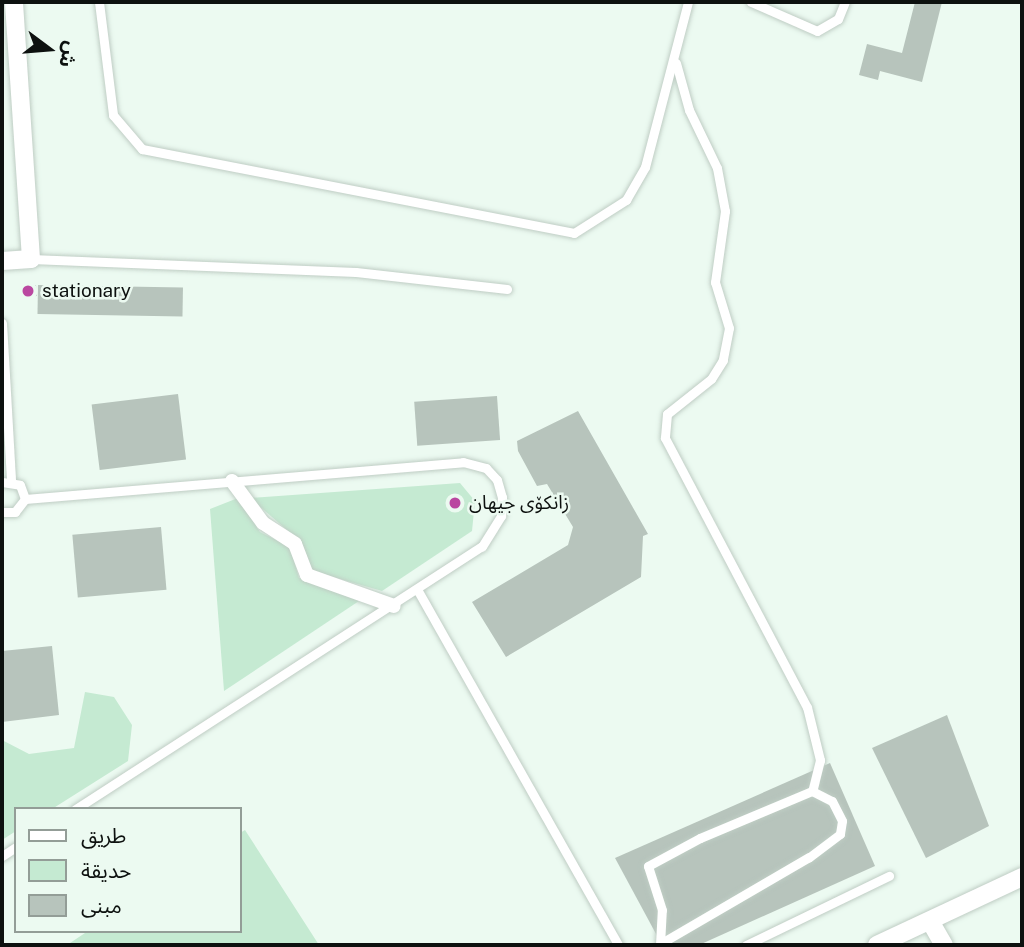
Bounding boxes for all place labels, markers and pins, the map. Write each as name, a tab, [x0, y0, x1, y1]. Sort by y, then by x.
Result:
place label: stationary	[42, 280, 131, 302]
marker: stationary	[20, 283, 36, 299]
place label: زانکۆی جیھان	[469, 492, 569, 514]
marker: زانکۆی جیھان	[447, 495, 463, 511]

